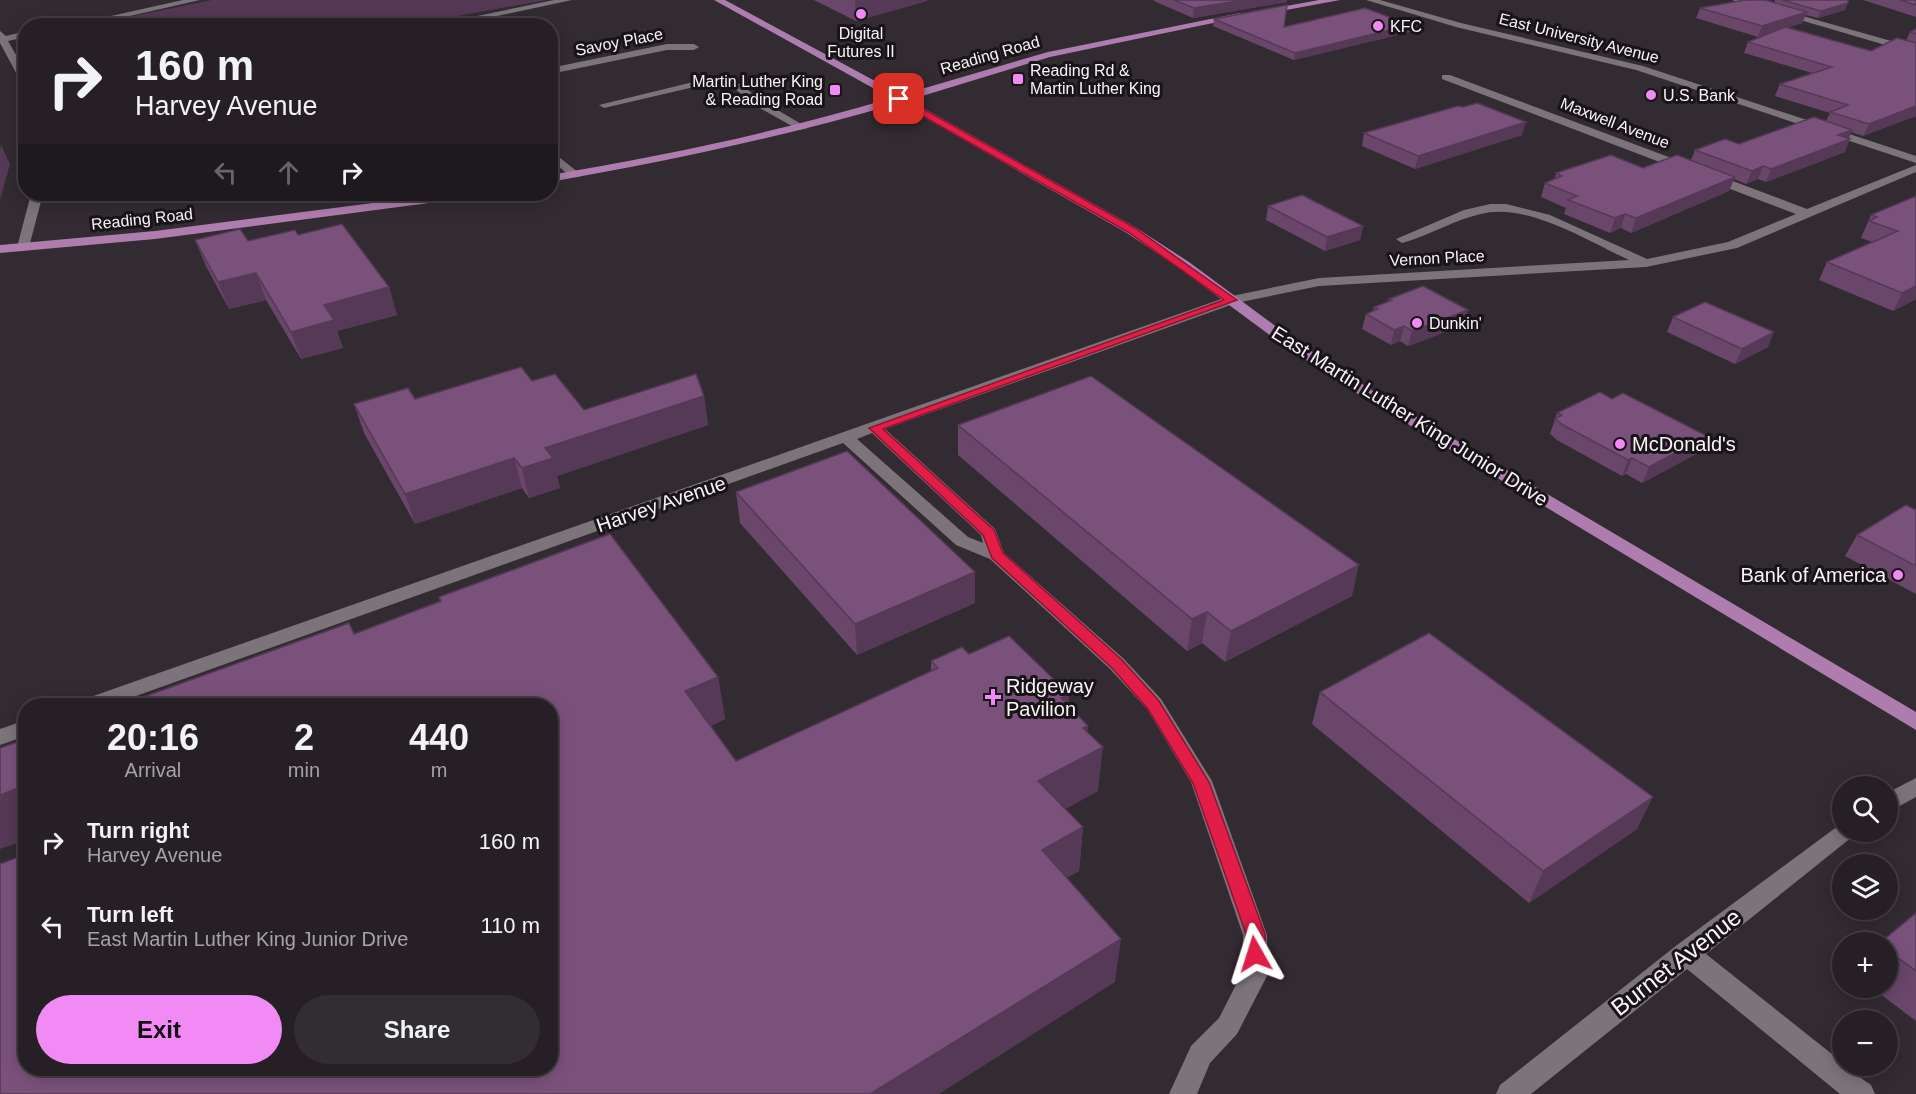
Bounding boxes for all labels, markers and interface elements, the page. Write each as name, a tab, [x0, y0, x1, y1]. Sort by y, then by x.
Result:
marker: Digital Futures II	[854, 7, 868, 21]
street label: East University Avenue	[1497, 10, 1661, 66]
place label: KFC	[1390, 18, 1422, 35]
marker: KFC	[1371, 19, 1385, 33]
street label: Savoy Place	[574, 25, 664, 59]
place label: Digital Futures II	[827, 25, 895, 60]
street label: Reading Road	[938, 33, 1042, 77]
icon: right	[36, 42, 114, 120]
text: 160 m	[135, 42, 254, 89]
place label: Reading Rd & Martin Luther King	[1030, 62, 1161, 97]
marker: Reading Rd & Martin Luther King	[1011, 72, 1025, 86]
place label: Martin Luther King & Reading Road	[692, 73, 823, 108]
pin	[873, 73, 924, 124]
icon: arrive	[882, 82, 915, 115]
marker: Martin Luther King & Reading Road	[828, 83, 842, 97]
place label: U.S. Bank	[1663, 87, 1736, 104]
marker: U.S. Bank	[1644, 88, 1658, 102]
text: Harvey Avenue	[135, 91, 318, 121]
street label: Maxwell Avenue	[1558, 94, 1672, 152]
icon: left	[209, 156, 242, 189]
icon: ahead	[272, 156, 305, 189]
icon: right	[335, 156, 368, 189]
street label: Reading Road	[90, 205, 194, 233]
street label: Vernon Place	[1389, 247, 1485, 269]
place label: Dunkin'	[1429, 315, 1482, 332]
marker: Dunkin'	[1410, 316, 1424, 330]
street label: East Martin Luther King Junior Drive	[1268, 322, 1552, 510]
place label: McDonald's	[1632, 433, 1736, 455]
marker: McDonald's	[1613, 437, 1627, 451]
street label: Harvey Avenue	[593, 472, 729, 536]
place label: Bank of America	[1740, 564, 1887, 586]
marker: Bank of America	[1891, 568, 1905, 582]
place label: Ridgeway Pavilion	[1006, 675, 1094, 720]
marker: Ridgeway Pavilion	[984, 688, 1002, 706]
text: 20:16	[107, 717, 199, 758]
text: 2	[294, 717, 314, 758]
text: 440	[409, 717, 469, 758]
text: Arrival	[125, 759, 181, 781]
text: min	[288, 759, 320, 781]
text: m	[431, 759, 447, 781]
map controls	[1832, 776, 1898, 1076]
button: search	[1832, 776, 1898, 842]
text: Turn right	[87, 818, 189, 843]
icon: right	[36, 826, 69, 859]
text: 160 m	[479, 829, 540, 854]
text: Harvey Avenue	[87, 844, 222, 866]
button: layers	[1832, 854, 1898, 920]
text: Turn left	[87, 902, 173, 927]
street label: Burnet Avenue	[1606, 903, 1746, 1021]
icon: left	[36, 910, 69, 943]
text: 110 m	[480, 913, 540, 938]
position arrow	[1223, 922, 1287, 986]
text: East Martin Luther King Junior Drive	[87, 928, 408, 950]
button: +	[1832, 932, 1898, 998]
button: Exit	[36, 995, 282, 1064]
button: Share	[294, 995, 540, 1064]
button: −	[1832, 1010, 1898, 1076]

